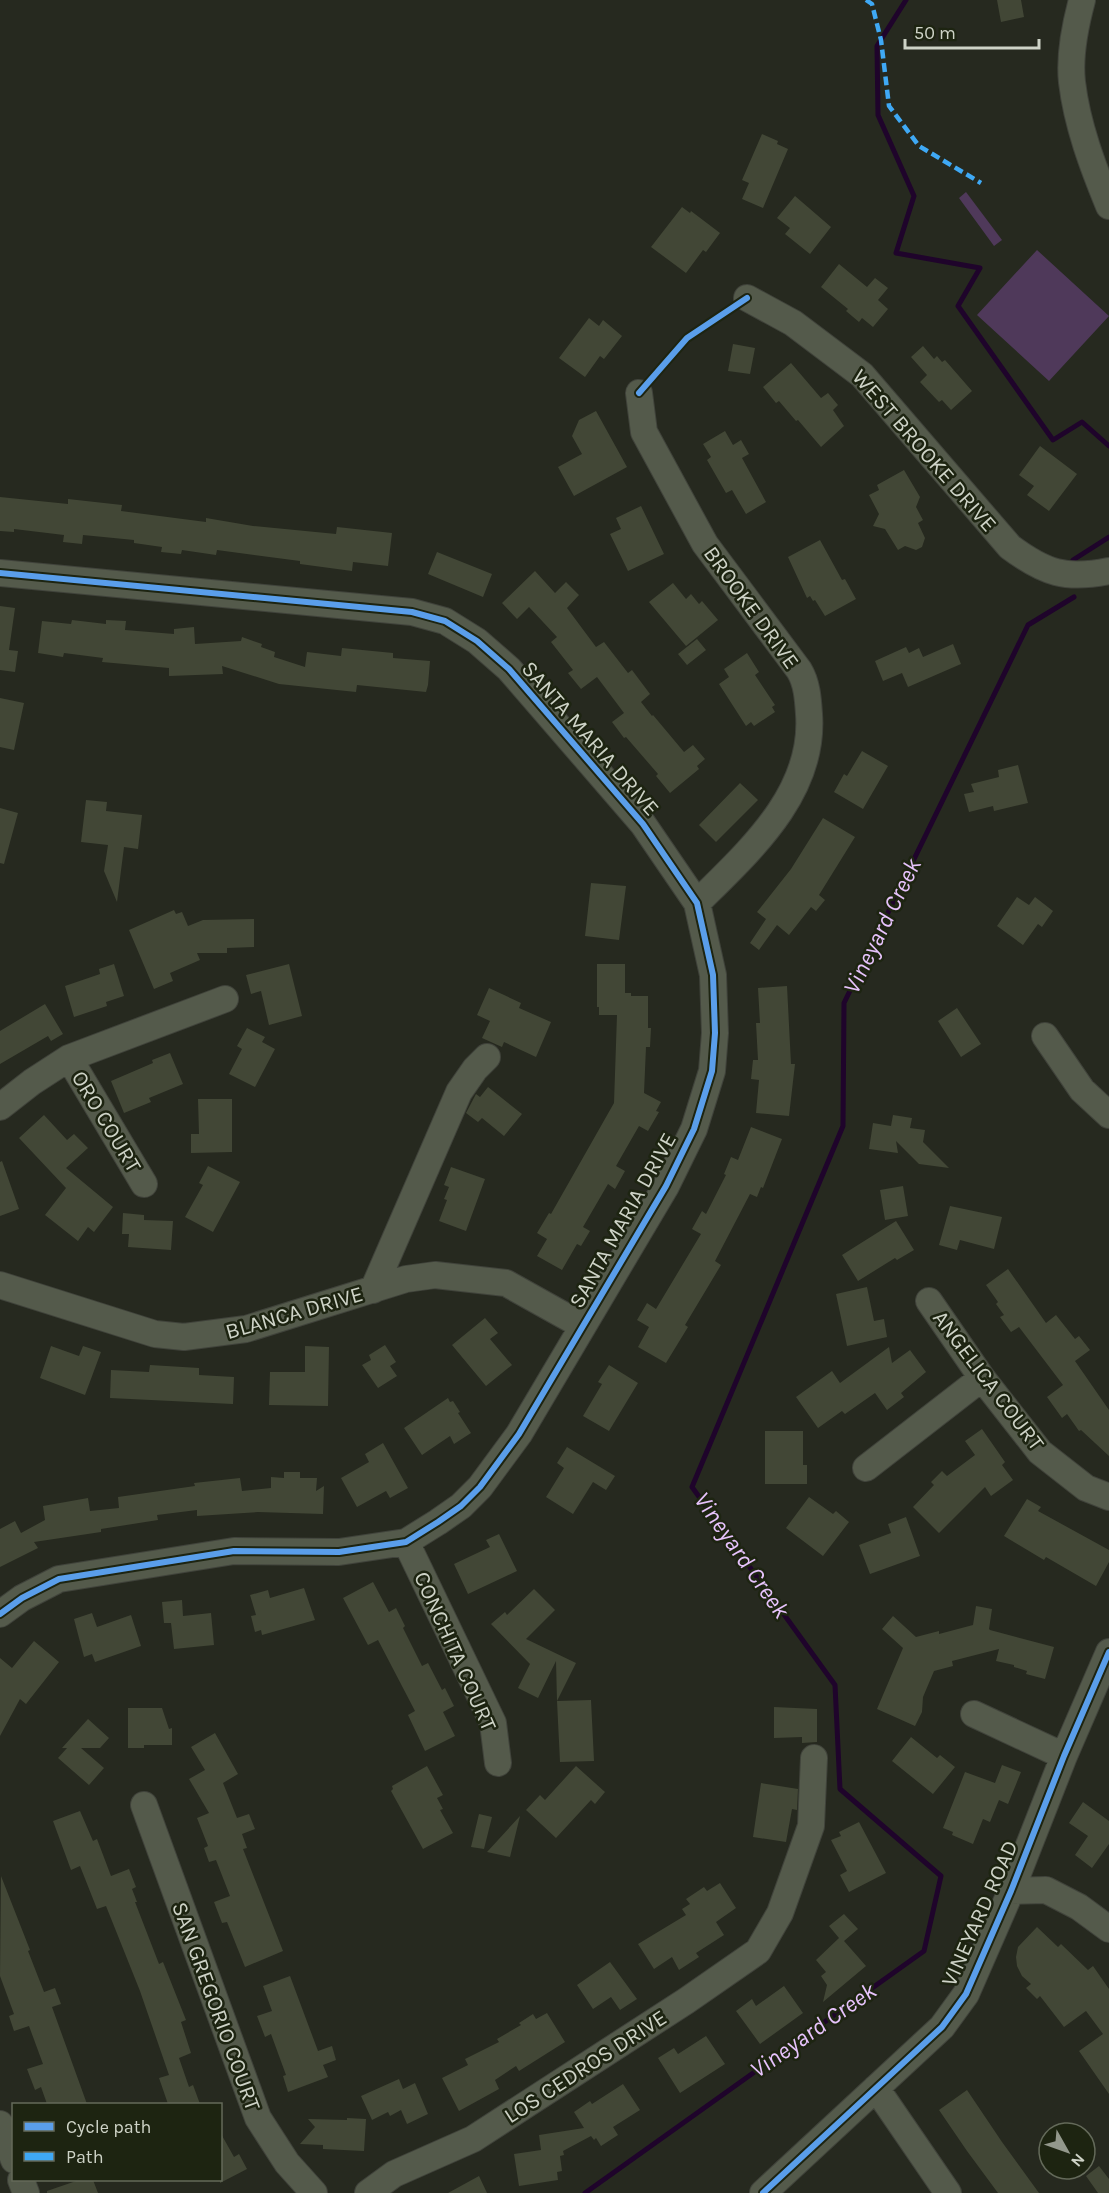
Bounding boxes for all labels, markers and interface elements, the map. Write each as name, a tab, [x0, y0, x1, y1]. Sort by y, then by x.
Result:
scale bar	[905, 12, 1038, 50]
text: 50 m	[914, 22, 956, 44]
street label: WEST BROOKE DRIVE	[847, 364, 1002, 537]
street label: BROOKE DRIVE	[698, 541, 804, 674]
street label: SANTA MARIA DRIVE	[516, 656, 665, 821]
water label: Vineyard Creek	[837, 853, 927, 998]
street label: ORO COURT	[66, 1066, 147, 1177]
street label: SANTA MARIA DRIVE	[564, 1128, 682, 1313]
street label: BLANCA DRIVE	[222, 1281, 366, 1345]
street label: ANGELICA COURT	[927, 1305, 1049, 1456]
water label: Vineyard Creek	[688, 1487, 796, 1624]
street label: CONCHITA COURT	[408, 1568, 502, 1735]
street label: VINEYARD ROAD	[936, 1836, 1024, 1991]
street label: SAN GREGORIO COURT	[166, 1898, 266, 2114]
water label: Vineyard Creek	[745, 1976, 882, 2084]
street label: LOS CEDROS DRIVE	[499, 2005, 672, 2129]
legend	[12, 2103, 222, 2181]
text: Cycle path	[66, 2116, 151, 2138]
north arrow	[1037, 2121, 1097, 2181]
text: Path	[66, 2146, 104, 2168]
text: N	[1067, 2150, 1089, 2171]

